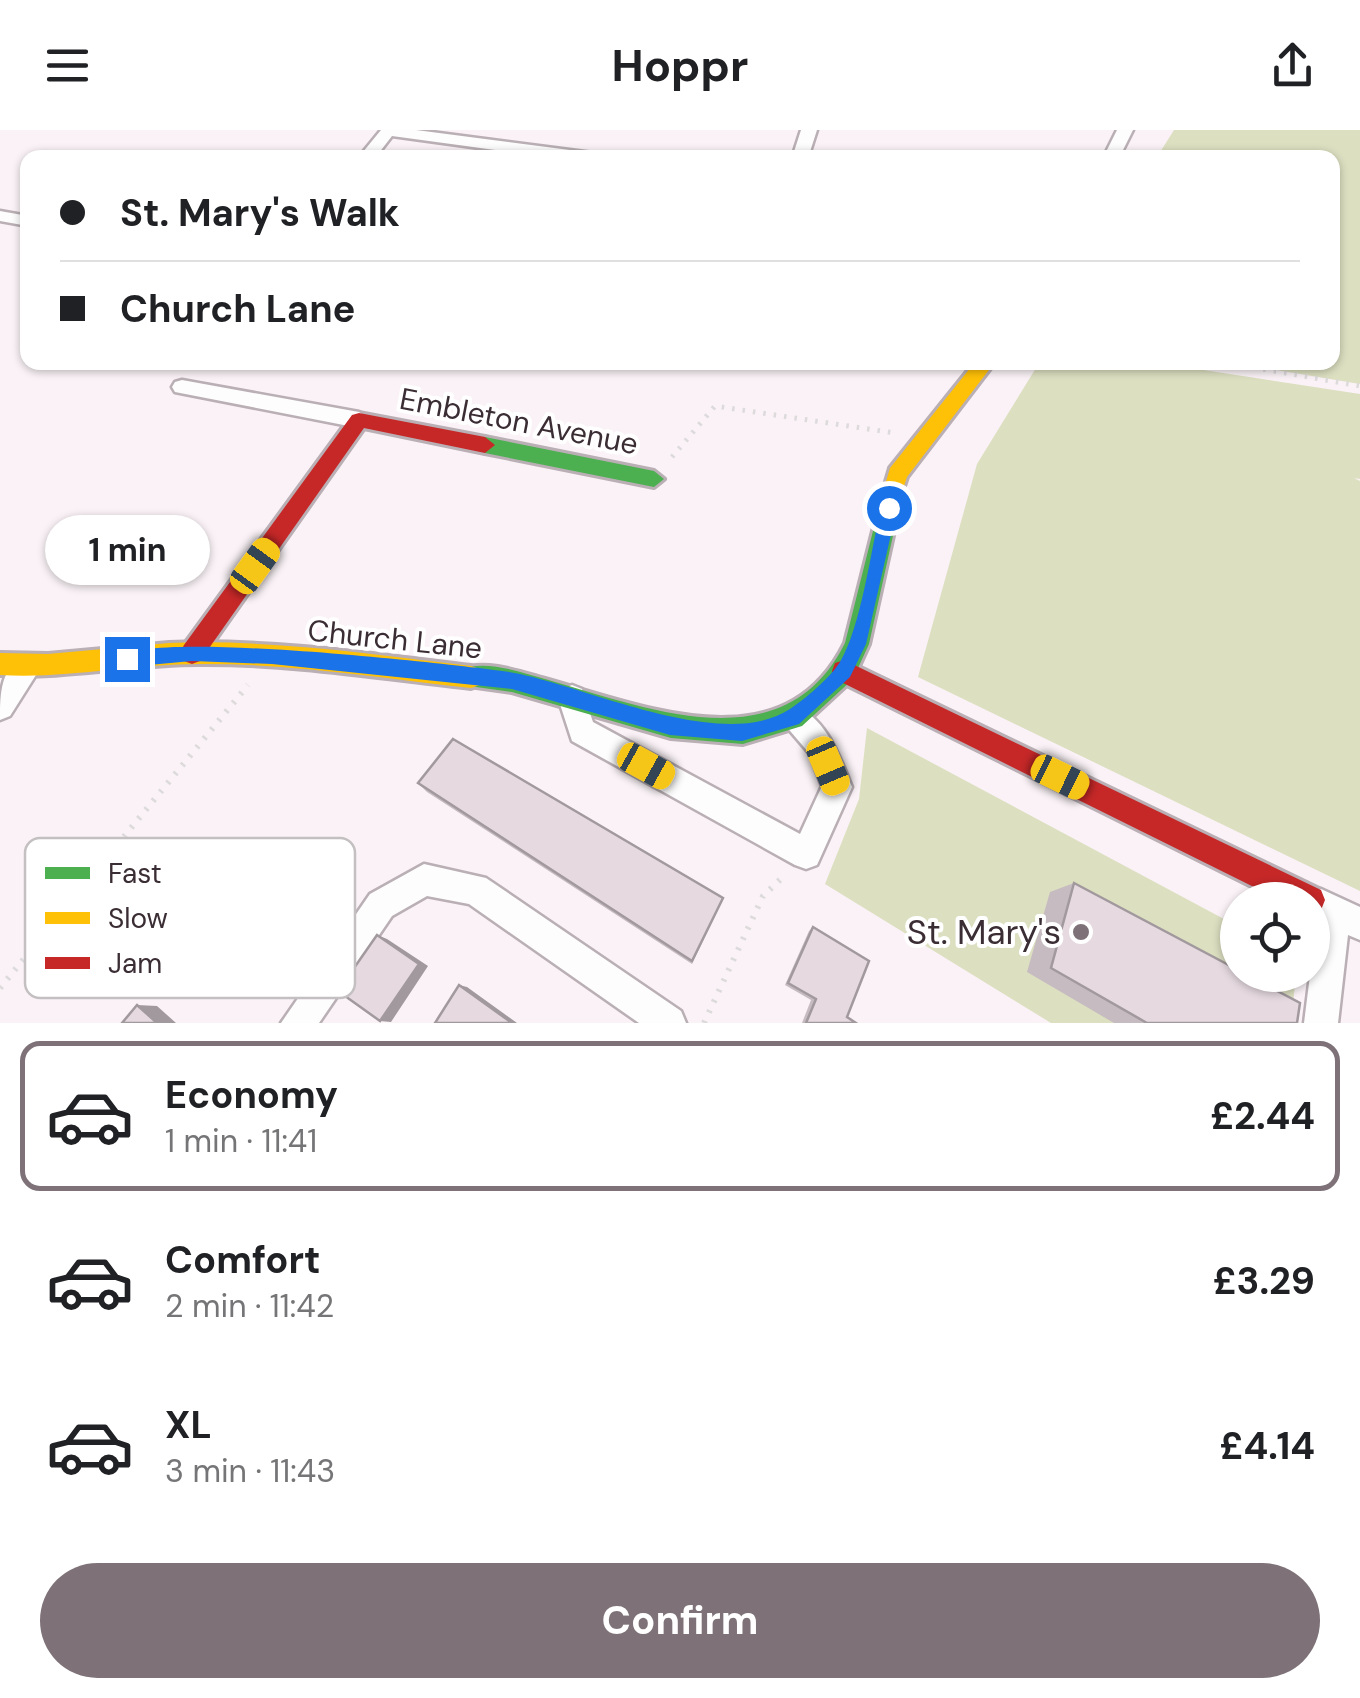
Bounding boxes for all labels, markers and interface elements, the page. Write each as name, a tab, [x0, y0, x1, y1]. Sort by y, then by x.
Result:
text: Hoppr	[612, 36, 748, 95]
icon: menu	[40, 38, 95, 93]
icon: share	[1265, 38, 1320, 93]
text: St. Mary's Walk	[120, 188, 400, 238]
text: Church Lane	[120, 284, 355, 334]
street label: Embleton Avenue	[397, 379, 641, 463]
route start	[867, 486, 912, 531]
callout: 1 min	[44, 514, 210, 584]
text: 1 min	[89, 529, 166, 571]
car	[225, 533, 285, 599]
street label: Church Lane	[306, 610, 484, 668]
route end	[105, 637, 150, 682]
car	[802, 733, 854, 799]
car	[612, 738, 680, 794]
car	[1026, 750, 1094, 804]
legend	[25, 838, 355, 998]
text: Fast	[108, 855, 162, 892]
map controls	[1220, 882, 1330, 992]
button: locate	[1220, 882, 1330, 992]
text: Slow	[108, 900, 168, 937]
place label: St. Mary's	[907, 909, 1061, 955]
marker: St. Mary's	[1070, 921, 1092, 943]
text: Jam	[108, 945, 162, 982]
text: Economy	[165, 1070, 338, 1120]
icon: car	[45, 1071, 135, 1161]
text: £2.44	[1210, 1091, 1315, 1141]
text: 1 min · 11:41	[165, 1120, 317, 1162]
text: Comfort	[165, 1235, 321, 1285]
icon: car	[45, 1236, 135, 1326]
text: £3.29	[1213, 1256, 1315, 1306]
text: 2 min · 11:42	[165, 1285, 334, 1327]
text: XL	[165, 1400, 212, 1450]
icon: car	[45, 1401, 135, 1491]
text: £4.14	[1220, 1421, 1315, 1471]
text: 3 min · 11:43	[165, 1450, 335, 1492]
button: Confirm	[40, 1563, 1320, 1678]

